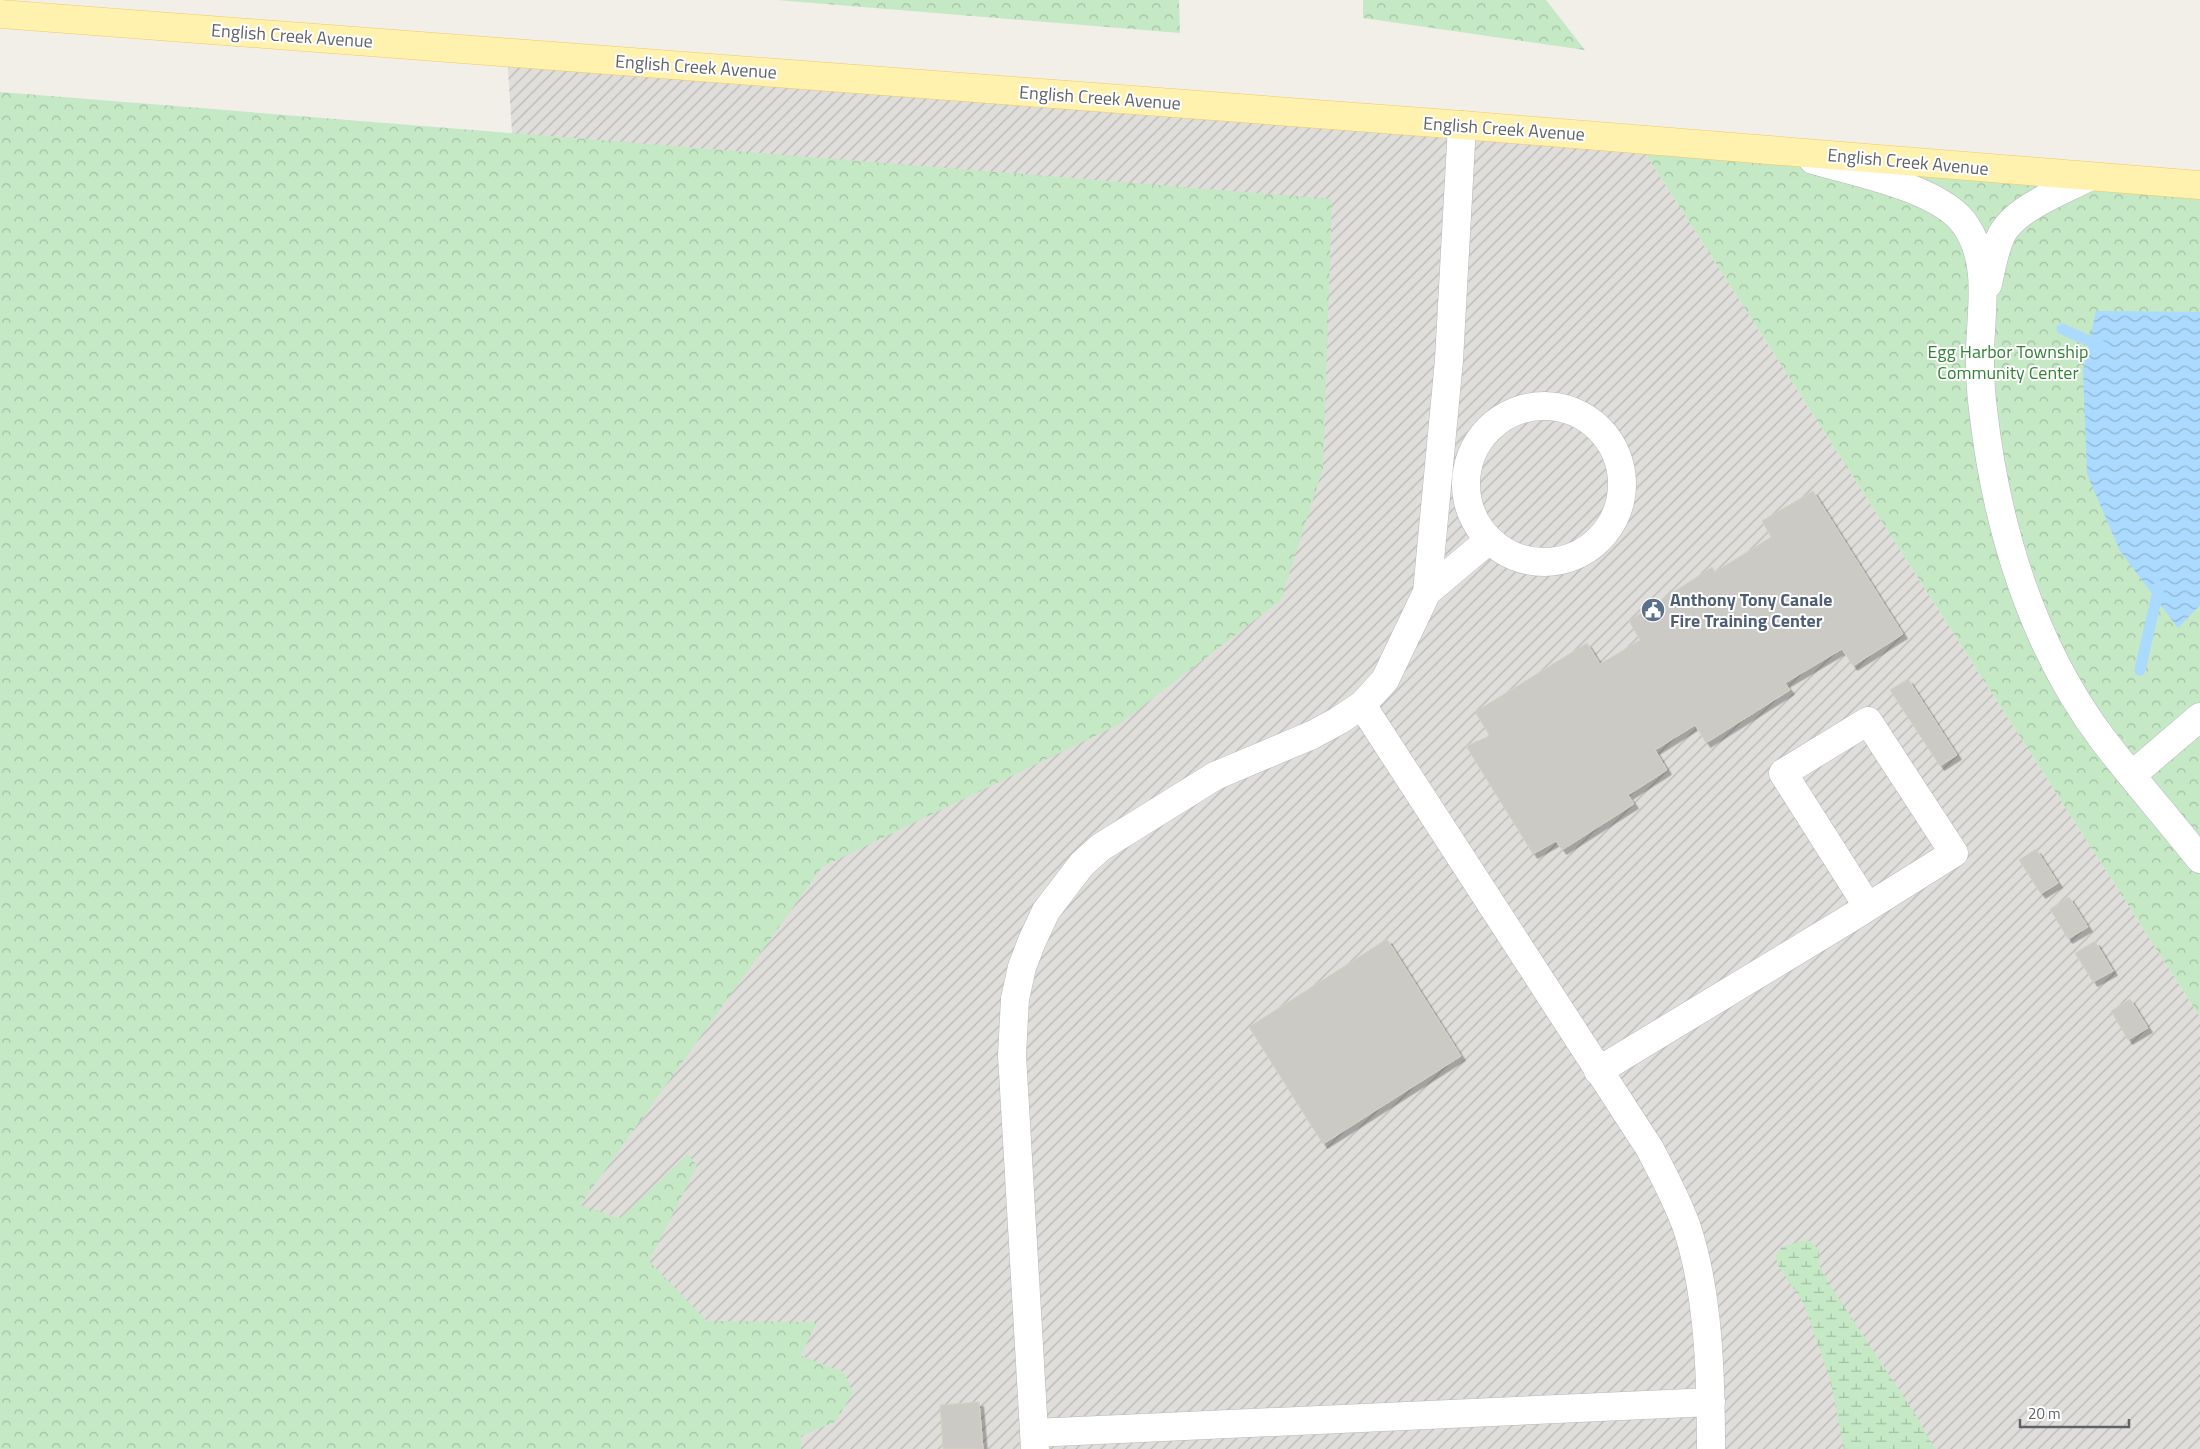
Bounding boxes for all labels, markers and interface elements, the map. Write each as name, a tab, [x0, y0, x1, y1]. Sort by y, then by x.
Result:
street label: English Creek Avenue	[210, 16, 374, 55]
street label: English Creek Avenue	[614, 47, 778, 86]
street label: English Creek Avenue	[1018, 78, 1182, 117]
street label: English Creek Avenue	[1422, 109, 1586, 148]
street label: English Creek Avenue	[1826, 141, 1990, 182]
park label: Egg Harbor Township Community Center	[1928, 338, 2088, 386]
place label: Anthony Tony Canale Fire Training Center	[1670, 586, 1833, 634]
public building icon: Anthony Tony Canale Fire Training Center	[1640, 597, 1666, 623]
scale bar	[2020, 1396, 2129, 1428]
text: 20 m	[2028, 1402, 2061, 1425]

